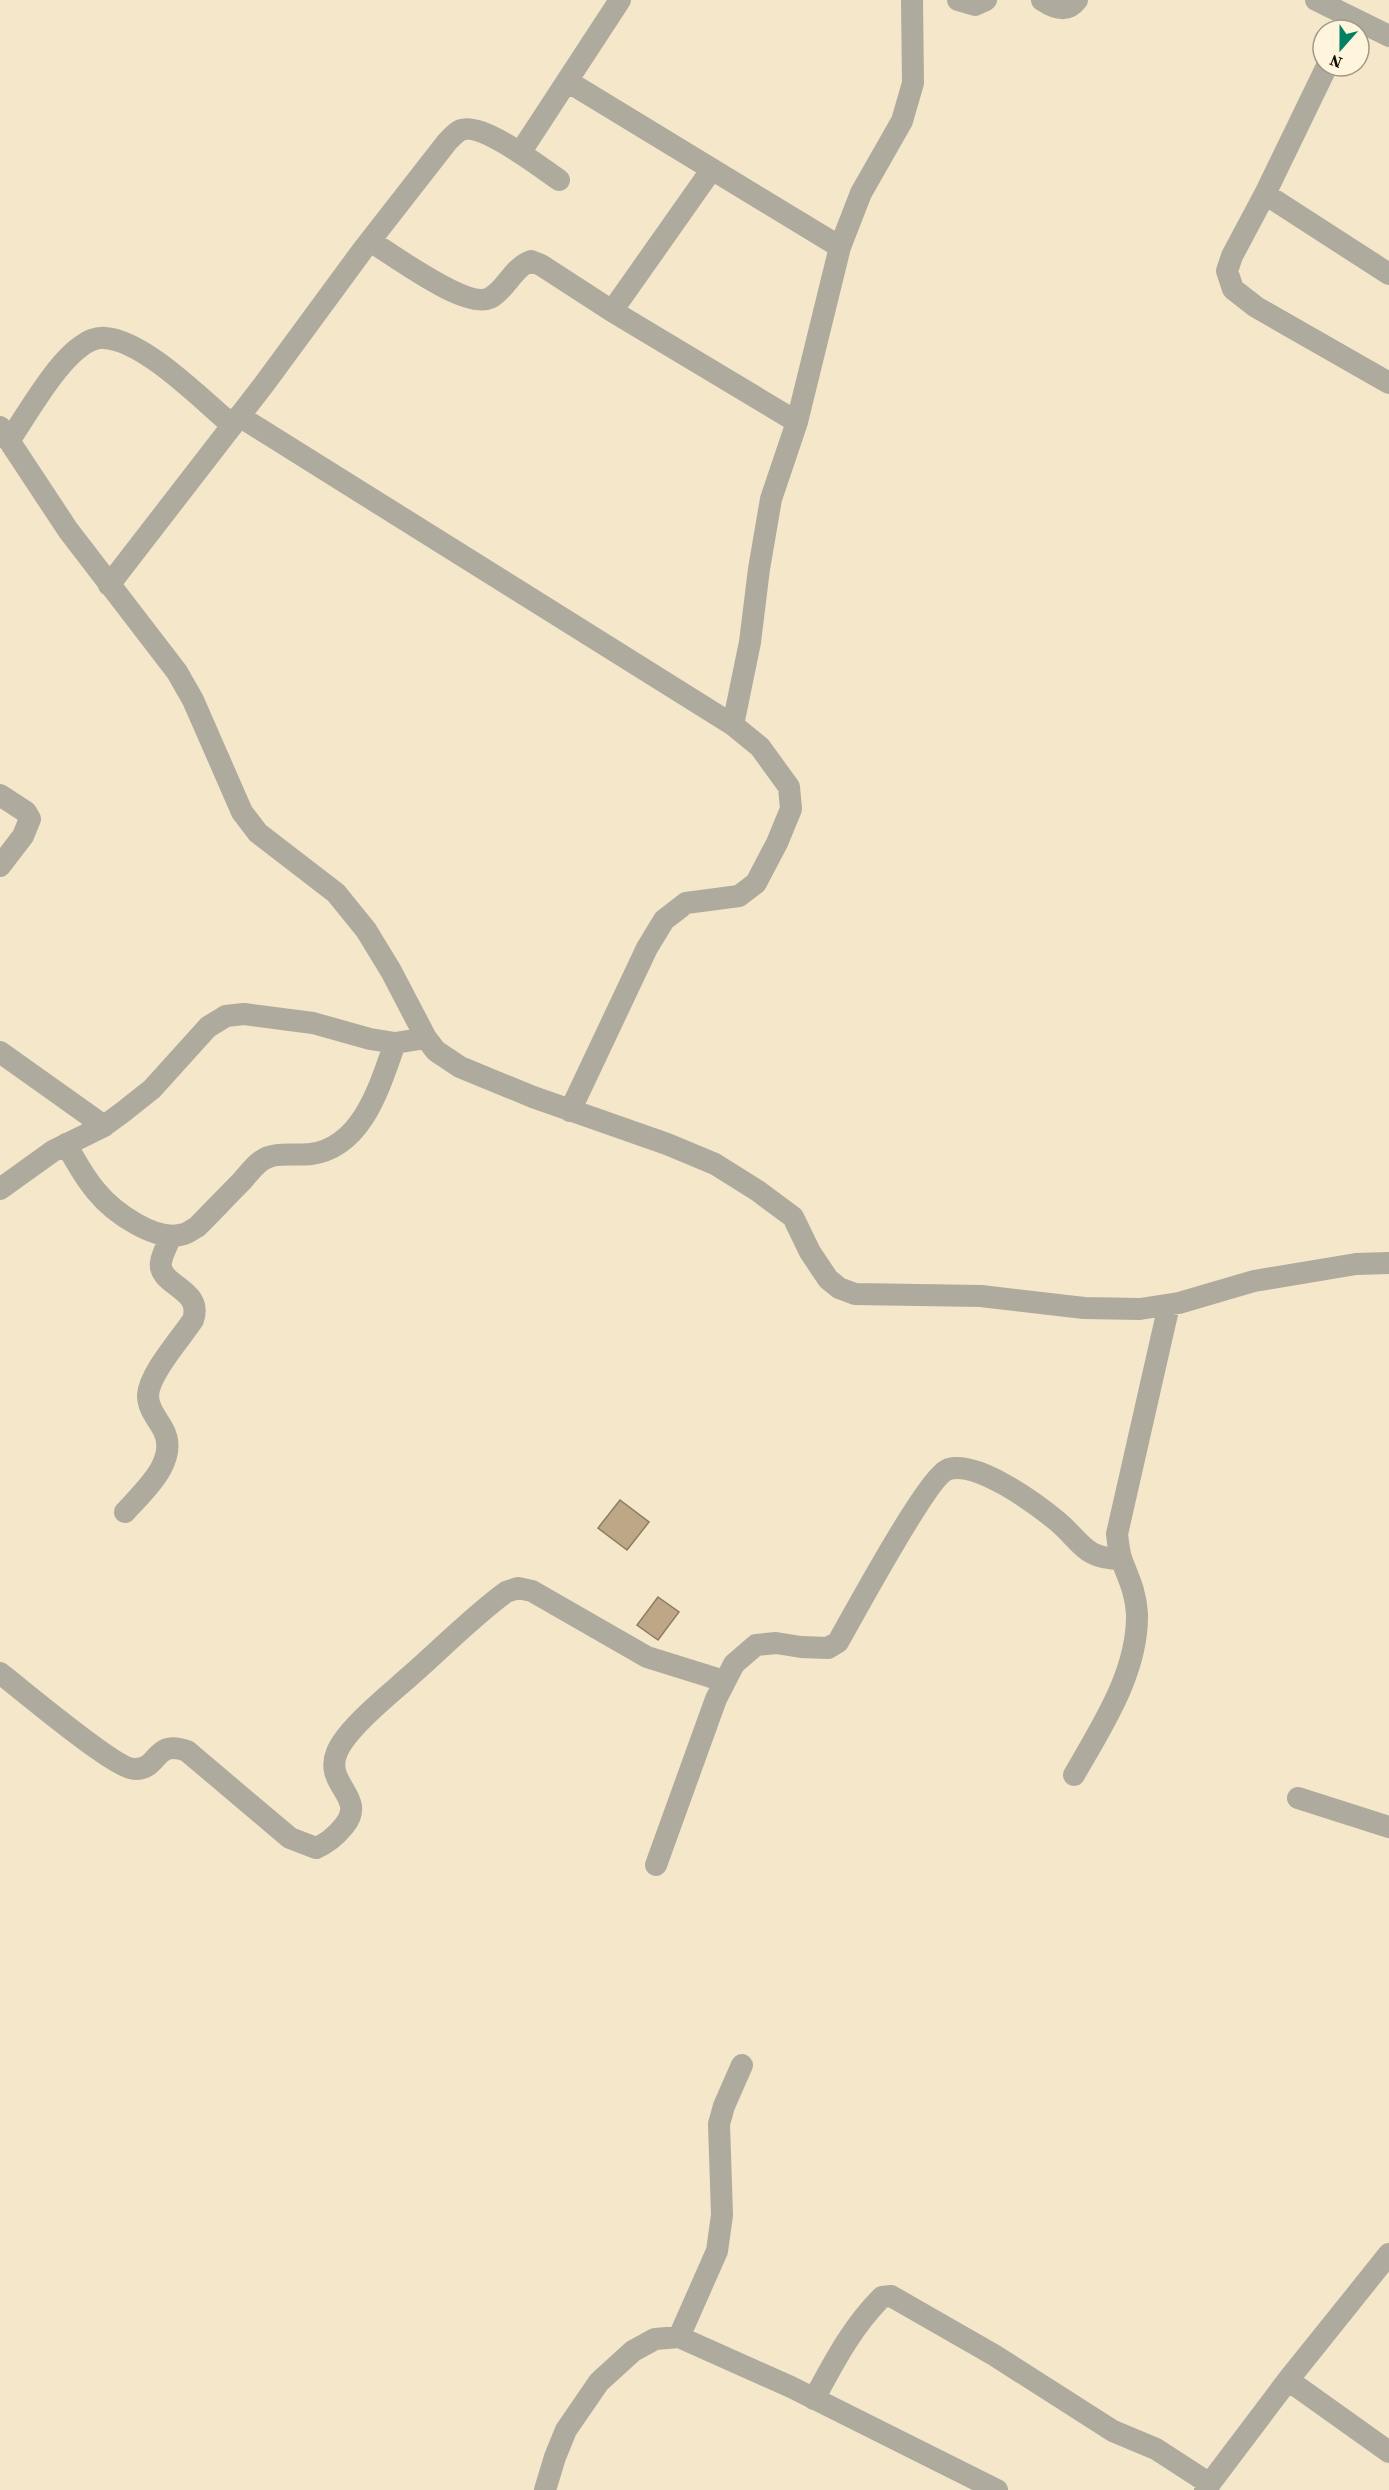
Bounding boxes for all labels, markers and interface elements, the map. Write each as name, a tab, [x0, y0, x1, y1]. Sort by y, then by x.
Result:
north arrow	[1311, 18, 1371, 78]
text: N	[1326, 50, 1345, 74]

